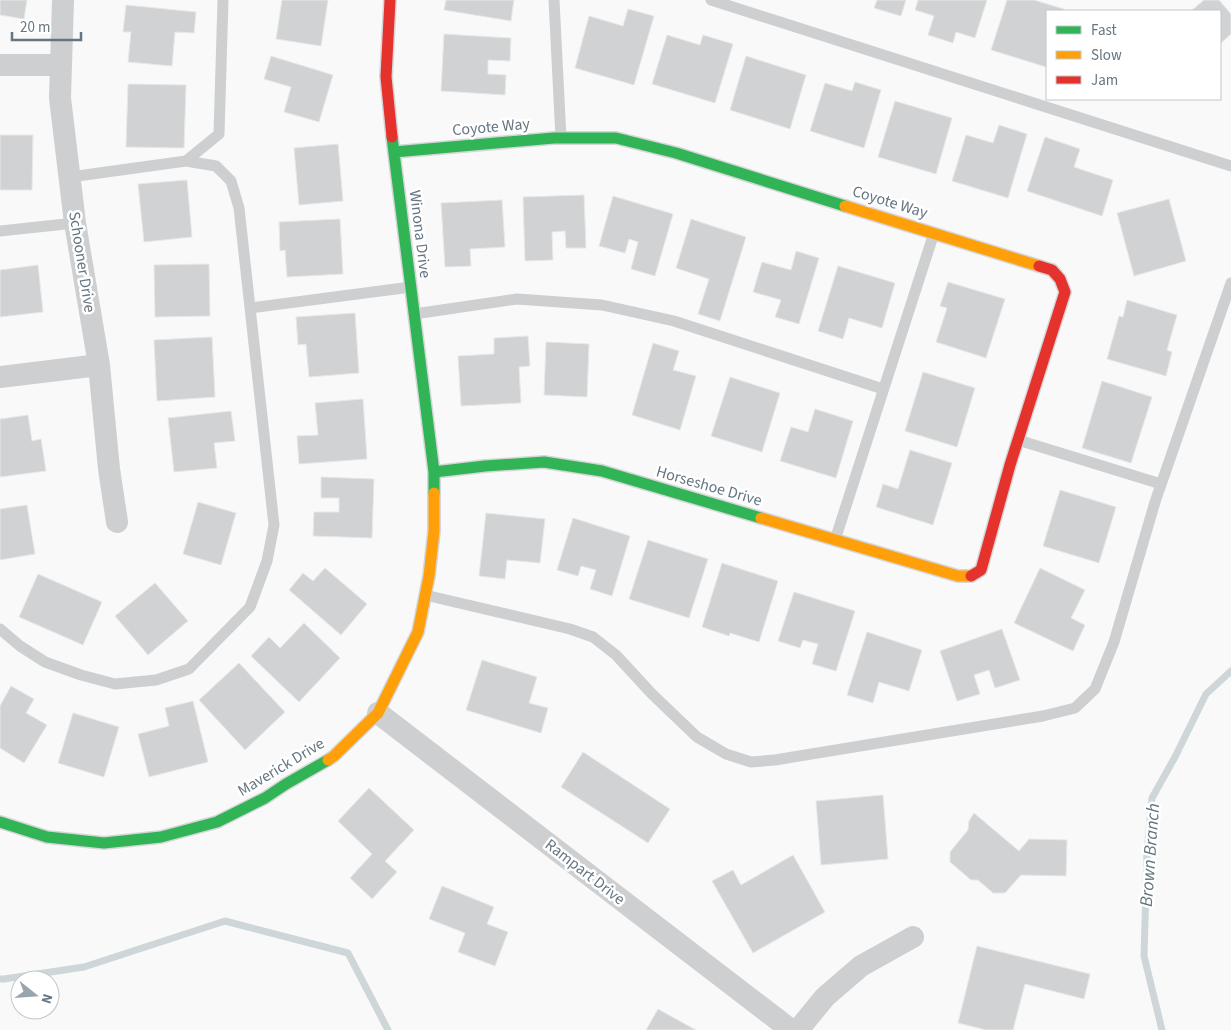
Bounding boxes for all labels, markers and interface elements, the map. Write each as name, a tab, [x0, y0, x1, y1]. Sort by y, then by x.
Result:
scale bar	[12, 10, 81, 42]
legend	[1046, 10, 1221, 100]
text: 20 m	[20, 17, 50, 38]
text: Fast	[1091, 20, 1117, 41]
text: Slow	[1091, 45, 1122, 66]
text: Jam	[1091, 70, 1118, 91]
street label: Coyote Way	[451, 113, 531, 141]
street label: Coyote Way	[850, 180, 931, 224]
street label: Winona Drive	[404, 189, 436, 279]
street label: Schooner Drive	[63, 210, 101, 314]
street label: Horseshoe Drive	[654, 460, 765, 512]
street label: Maverick Drive	[233, 732, 329, 802]
water label: Brown Branch	[1134, 802, 1166, 908]
street label: Rampart Drive	[540, 834, 630, 910]
north arrow	[10, 970, 60, 1020]
text: N	[36, 991, 57, 1006]

